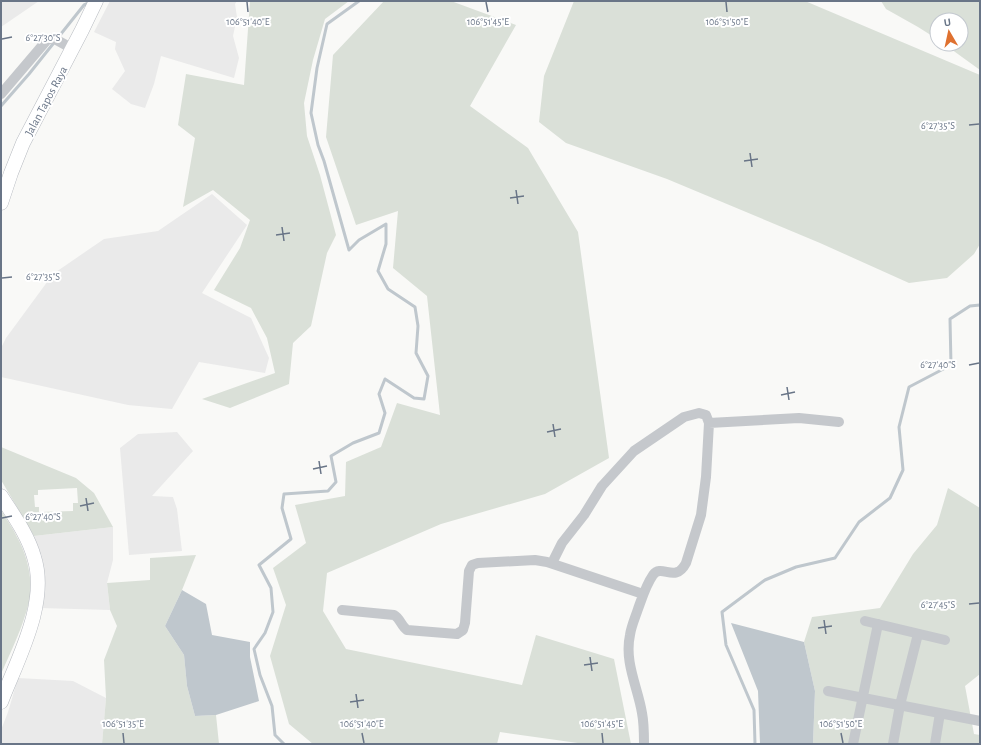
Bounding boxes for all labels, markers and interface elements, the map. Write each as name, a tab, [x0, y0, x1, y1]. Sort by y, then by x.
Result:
north arrow	[929, 12, 969, 52]
text: 106°51'40"E	[226, 17, 270, 27]
text: 106°51'45"E	[467, 17, 509, 27]
text: 106°51'50"E	[706, 17, 749, 27]
text: U	[943, 17, 952, 29]
text: 6°27'30"S	[26, 33, 61, 43]
street label: Jalan Tapos Raya	[23, 64, 70, 138]
text: 6°27'35"S	[921, 121, 955, 131]
text: 6°27'35"S	[26, 272, 60, 282]
text: 6°27'40"S	[920, 360, 956, 370]
text: 6°27'40"S	[25, 512, 61, 522]
text: 6°27'45"S	[921, 600, 956, 610]
text: 106°51'35"E	[102, 719, 144, 729]
text: 106°51'40"E	[340, 719, 384, 729]
text: 106°51'45"E	[581, 719, 623, 729]
text: 106°51'50"E	[820, 719, 863, 729]

